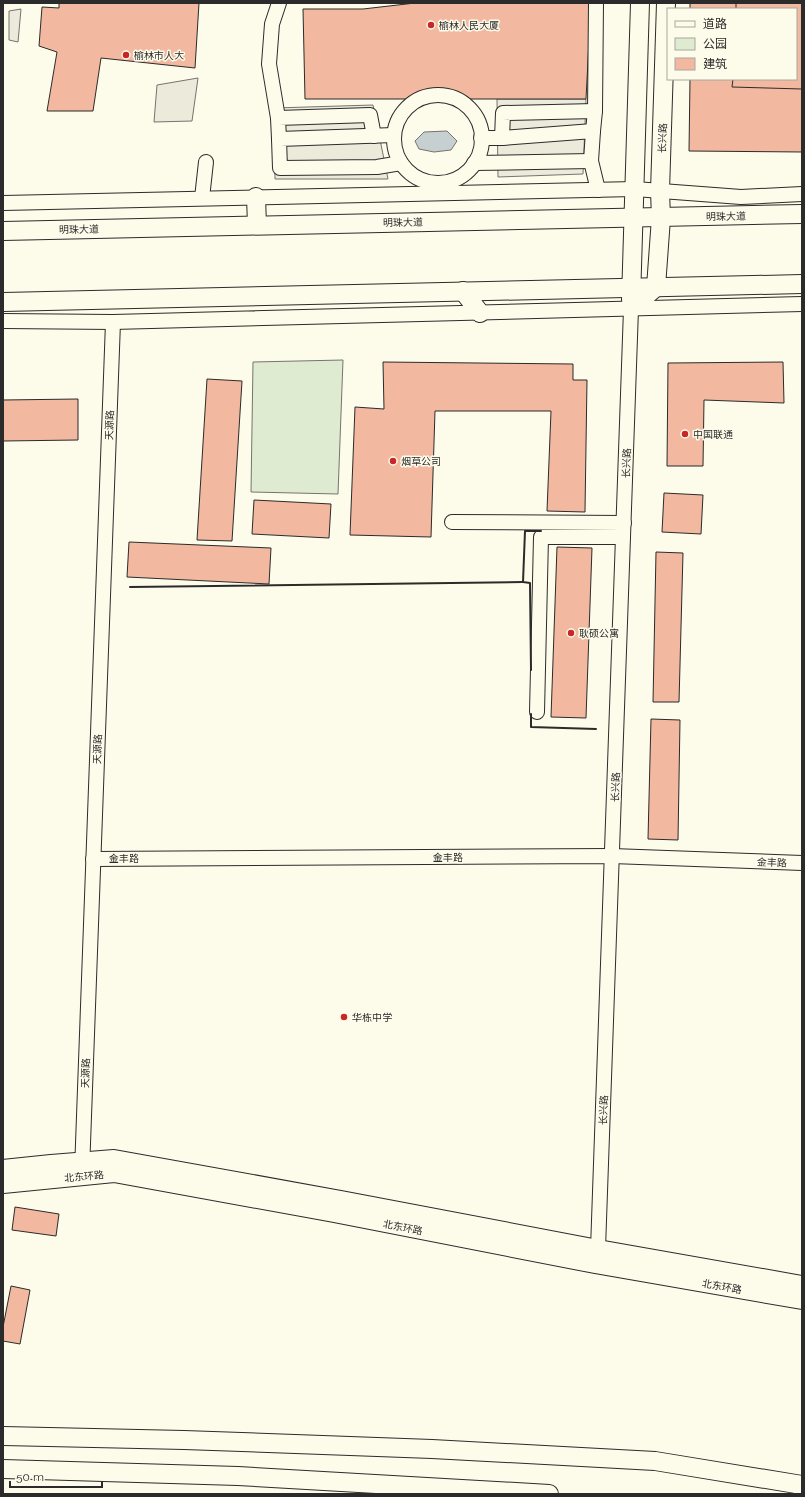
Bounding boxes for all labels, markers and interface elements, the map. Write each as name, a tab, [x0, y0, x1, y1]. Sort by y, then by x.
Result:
legend	[667, 8, 797, 80]
text: 道路	[703, 17, 727, 31]
marker: 榆林人民大厦	[426, 20, 436, 30]
place label: 榆林人民大厦	[439, 20, 499, 31]
text: 公园	[703, 37, 727, 51]
marker: 榆林市人大	[121, 50, 131, 60]
place label: 榆林市人大	[134, 50, 184, 61]
text: 建筑	[703, 57, 727, 71]
street label: 长兴路	[656, 123, 669, 153]
street label: 明珠大道	[706, 211, 746, 222]
street label: 明珠大道	[383, 217, 423, 228]
street label: 明珠大道	[59, 224, 99, 235]
street label: 天源路	[103, 410, 116, 440]
marker: 中国联通	[680, 429, 690, 439]
place label: 中国联通	[693, 429, 733, 440]
street label: 长兴路	[620, 448, 633, 478]
marker: 烟草公司	[388, 456, 398, 466]
place label: 烟草公司	[401, 456, 441, 467]
marker: 耿硕公寓	[566, 628, 576, 638]
place label: 耿硕公寓	[579, 628, 619, 639]
street label: 天源路	[91, 734, 104, 764]
street label: 长兴路	[609, 772, 622, 802]
street label: 金丰路	[433, 852, 463, 863]
street label: 金丰路	[109, 853, 139, 864]
street label: 金丰路	[757, 856, 787, 869]
marker: 华栋中学	[339, 1012, 349, 1022]
place label: 华栋中学	[352, 1012, 392, 1023]
street label: 天源路	[79, 1058, 92, 1088]
street label: 长兴路	[597, 1095, 610, 1125]
street label: 北东环路	[64, 1169, 104, 1184]
street label: 北东环路	[382, 1218, 424, 1237]
street label: 北东环路	[701, 1278, 743, 1295]
scale bar	[10, 1463, 102, 1489]
text: 50 m	[16, 1470, 44, 1484]

